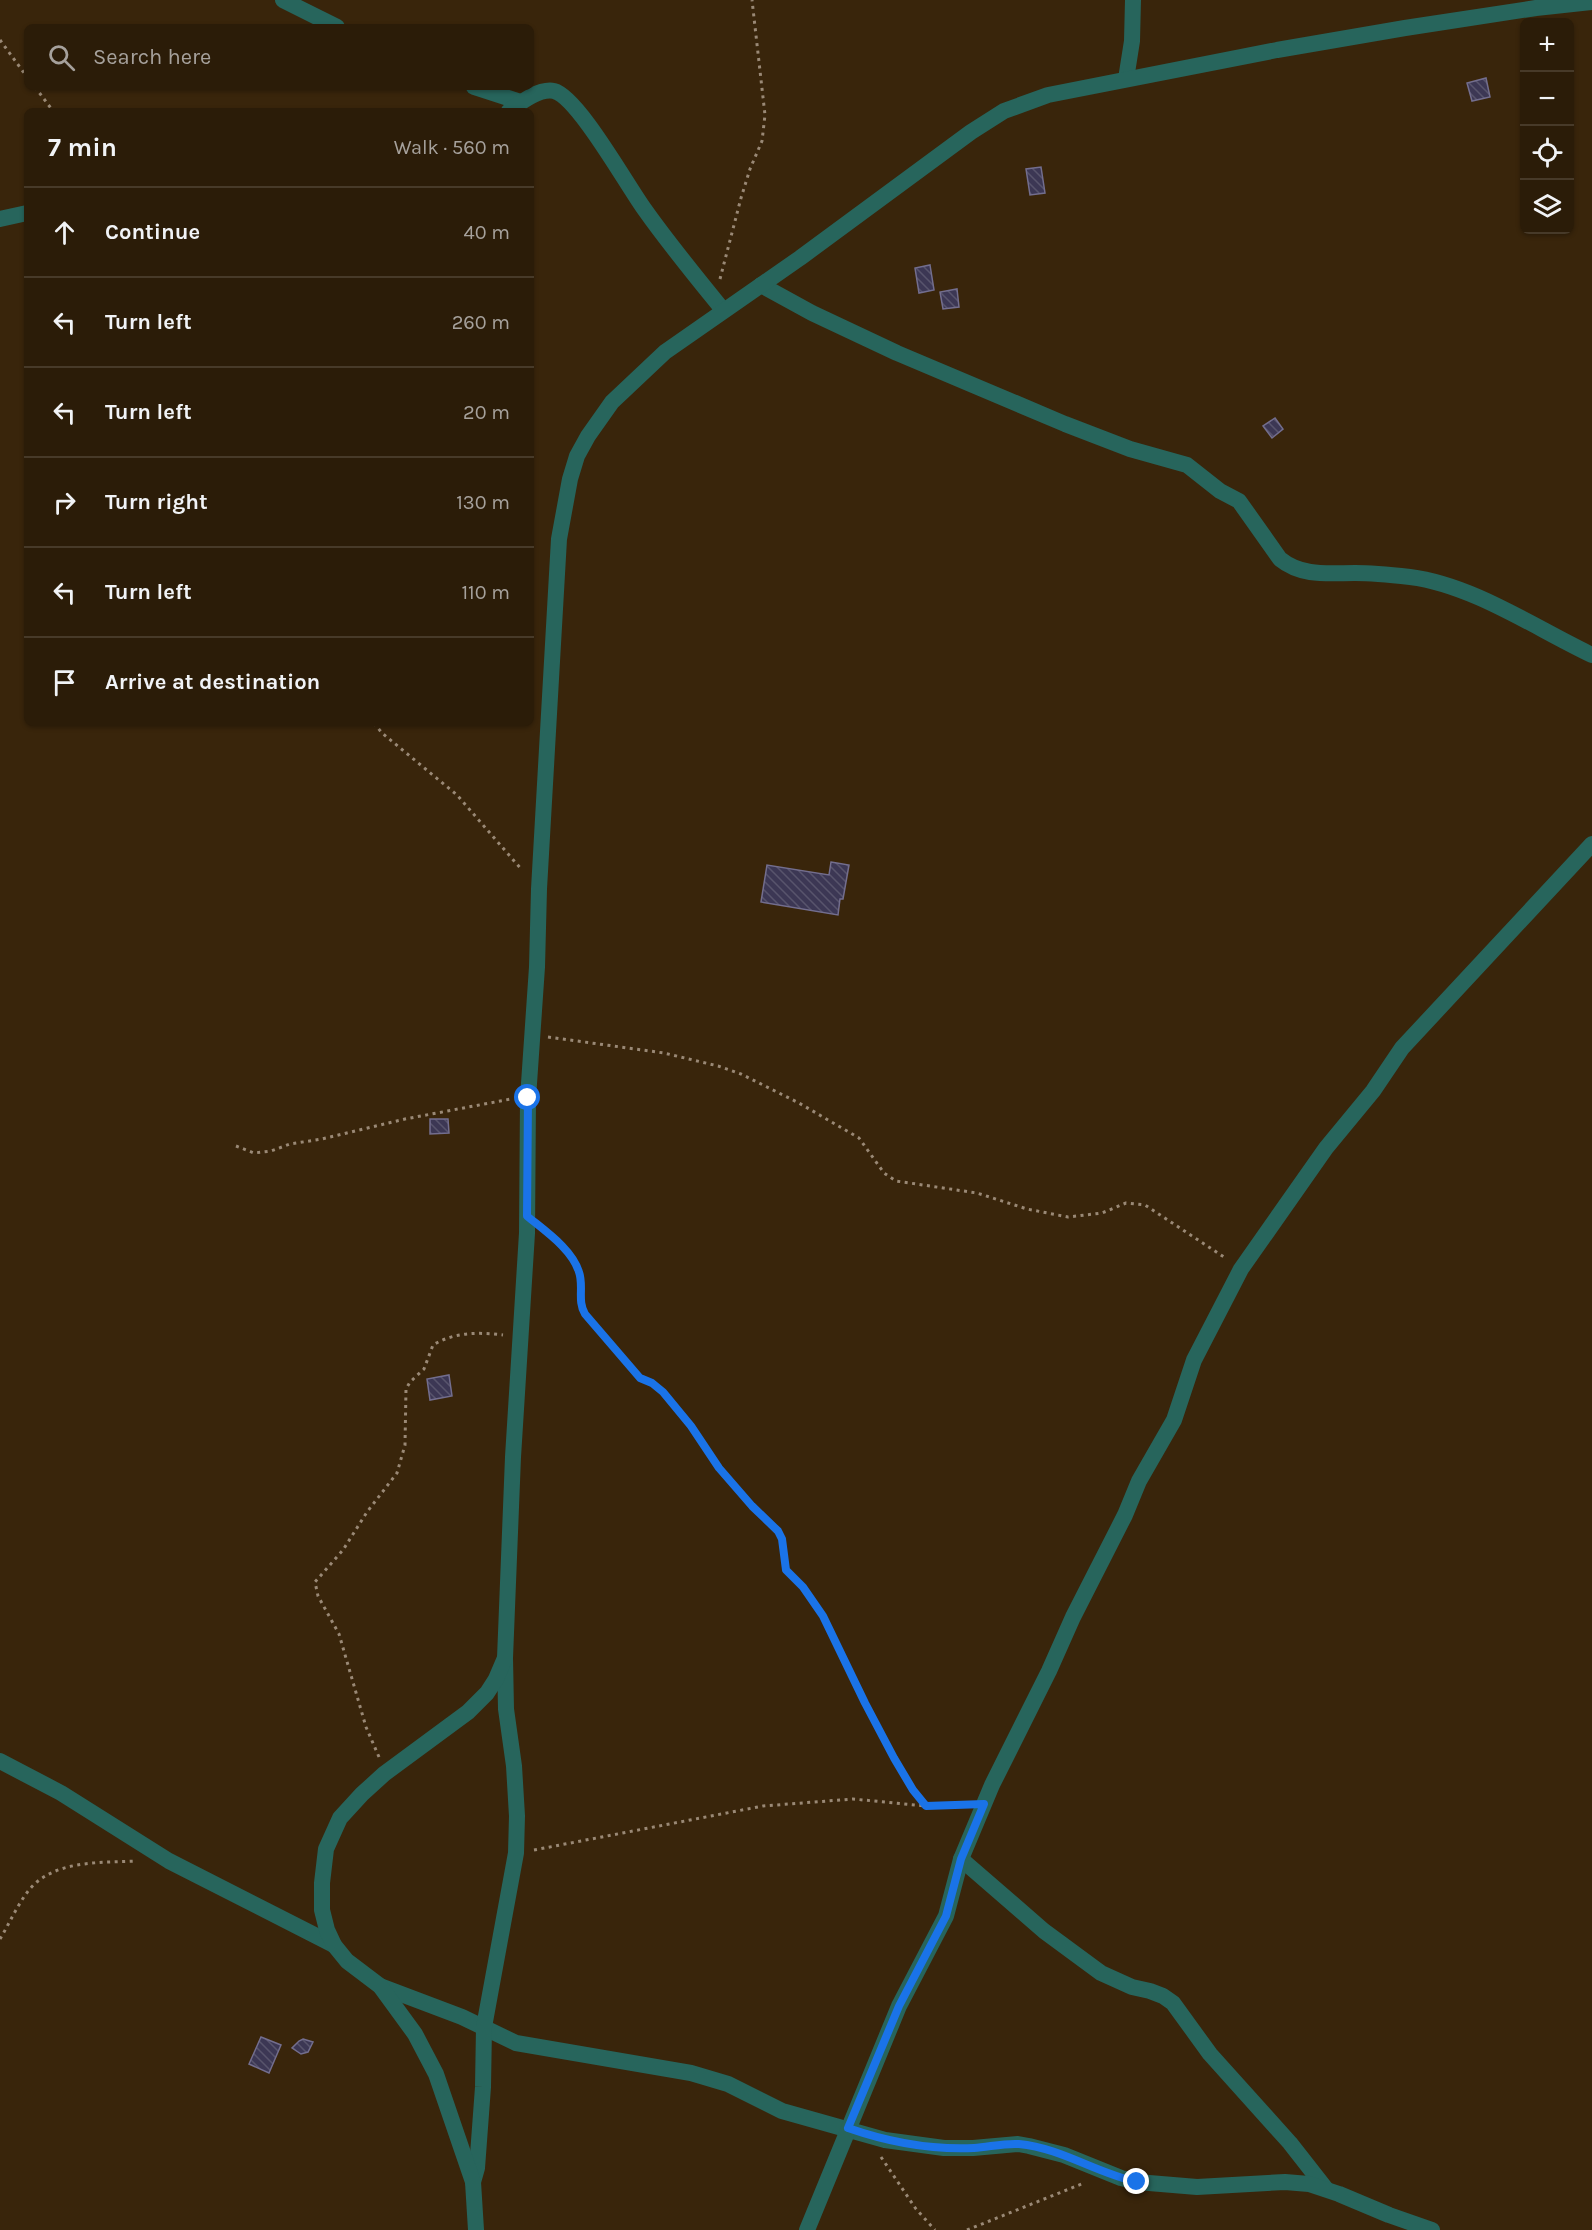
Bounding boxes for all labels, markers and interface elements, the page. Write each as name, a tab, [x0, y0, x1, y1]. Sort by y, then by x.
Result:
map controls	[1520, 18, 1574, 234]
button: +	[1520, 18, 1574, 72]
search box	[24, 24, 534, 90]
icon: search	[45, 41, 78, 74]
text: Search here	[93, 44, 211, 70]
button: −	[1520, 72, 1574, 126]
button: locate	[1520, 126, 1574, 180]
text: 7 min	[48, 132, 117, 163]
text: Walk · 560 m	[394, 136, 510, 159]
button: layers	[1520, 180, 1574, 234]
icon: ahead	[48, 216, 81, 249]
text: Continue	[105, 219, 200, 245]
text: 40 m	[464, 221, 510, 244]
icon: left	[48, 306, 81, 339]
text: Turn left	[105, 309, 192, 335]
text: 260 m	[452, 311, 510, 334]
icon: left	[48, 396, 81, 429]
text: Turn left	[105, 399, 192, 425]
text: 20 m	[463, 401, 510, 424]
icon: right	[48, 486, 81, 519]
text: Turn right	[105, 489, 208, 515]
text: 130 m	[456, 491, 510, 514]
icon: left	[48, 576, 81, 609]
text: Turn left	[105, 579, 192, 605]
text: 110 m	[461, 581, 510, 604]
icon: arrive	[48, 666, 81, 699]
text: Arrive at destination	[105, 669, 320, 695]
route start	[514, 1084, 540, 1110]
route end	[1123, 2168, 1149, 2194]

